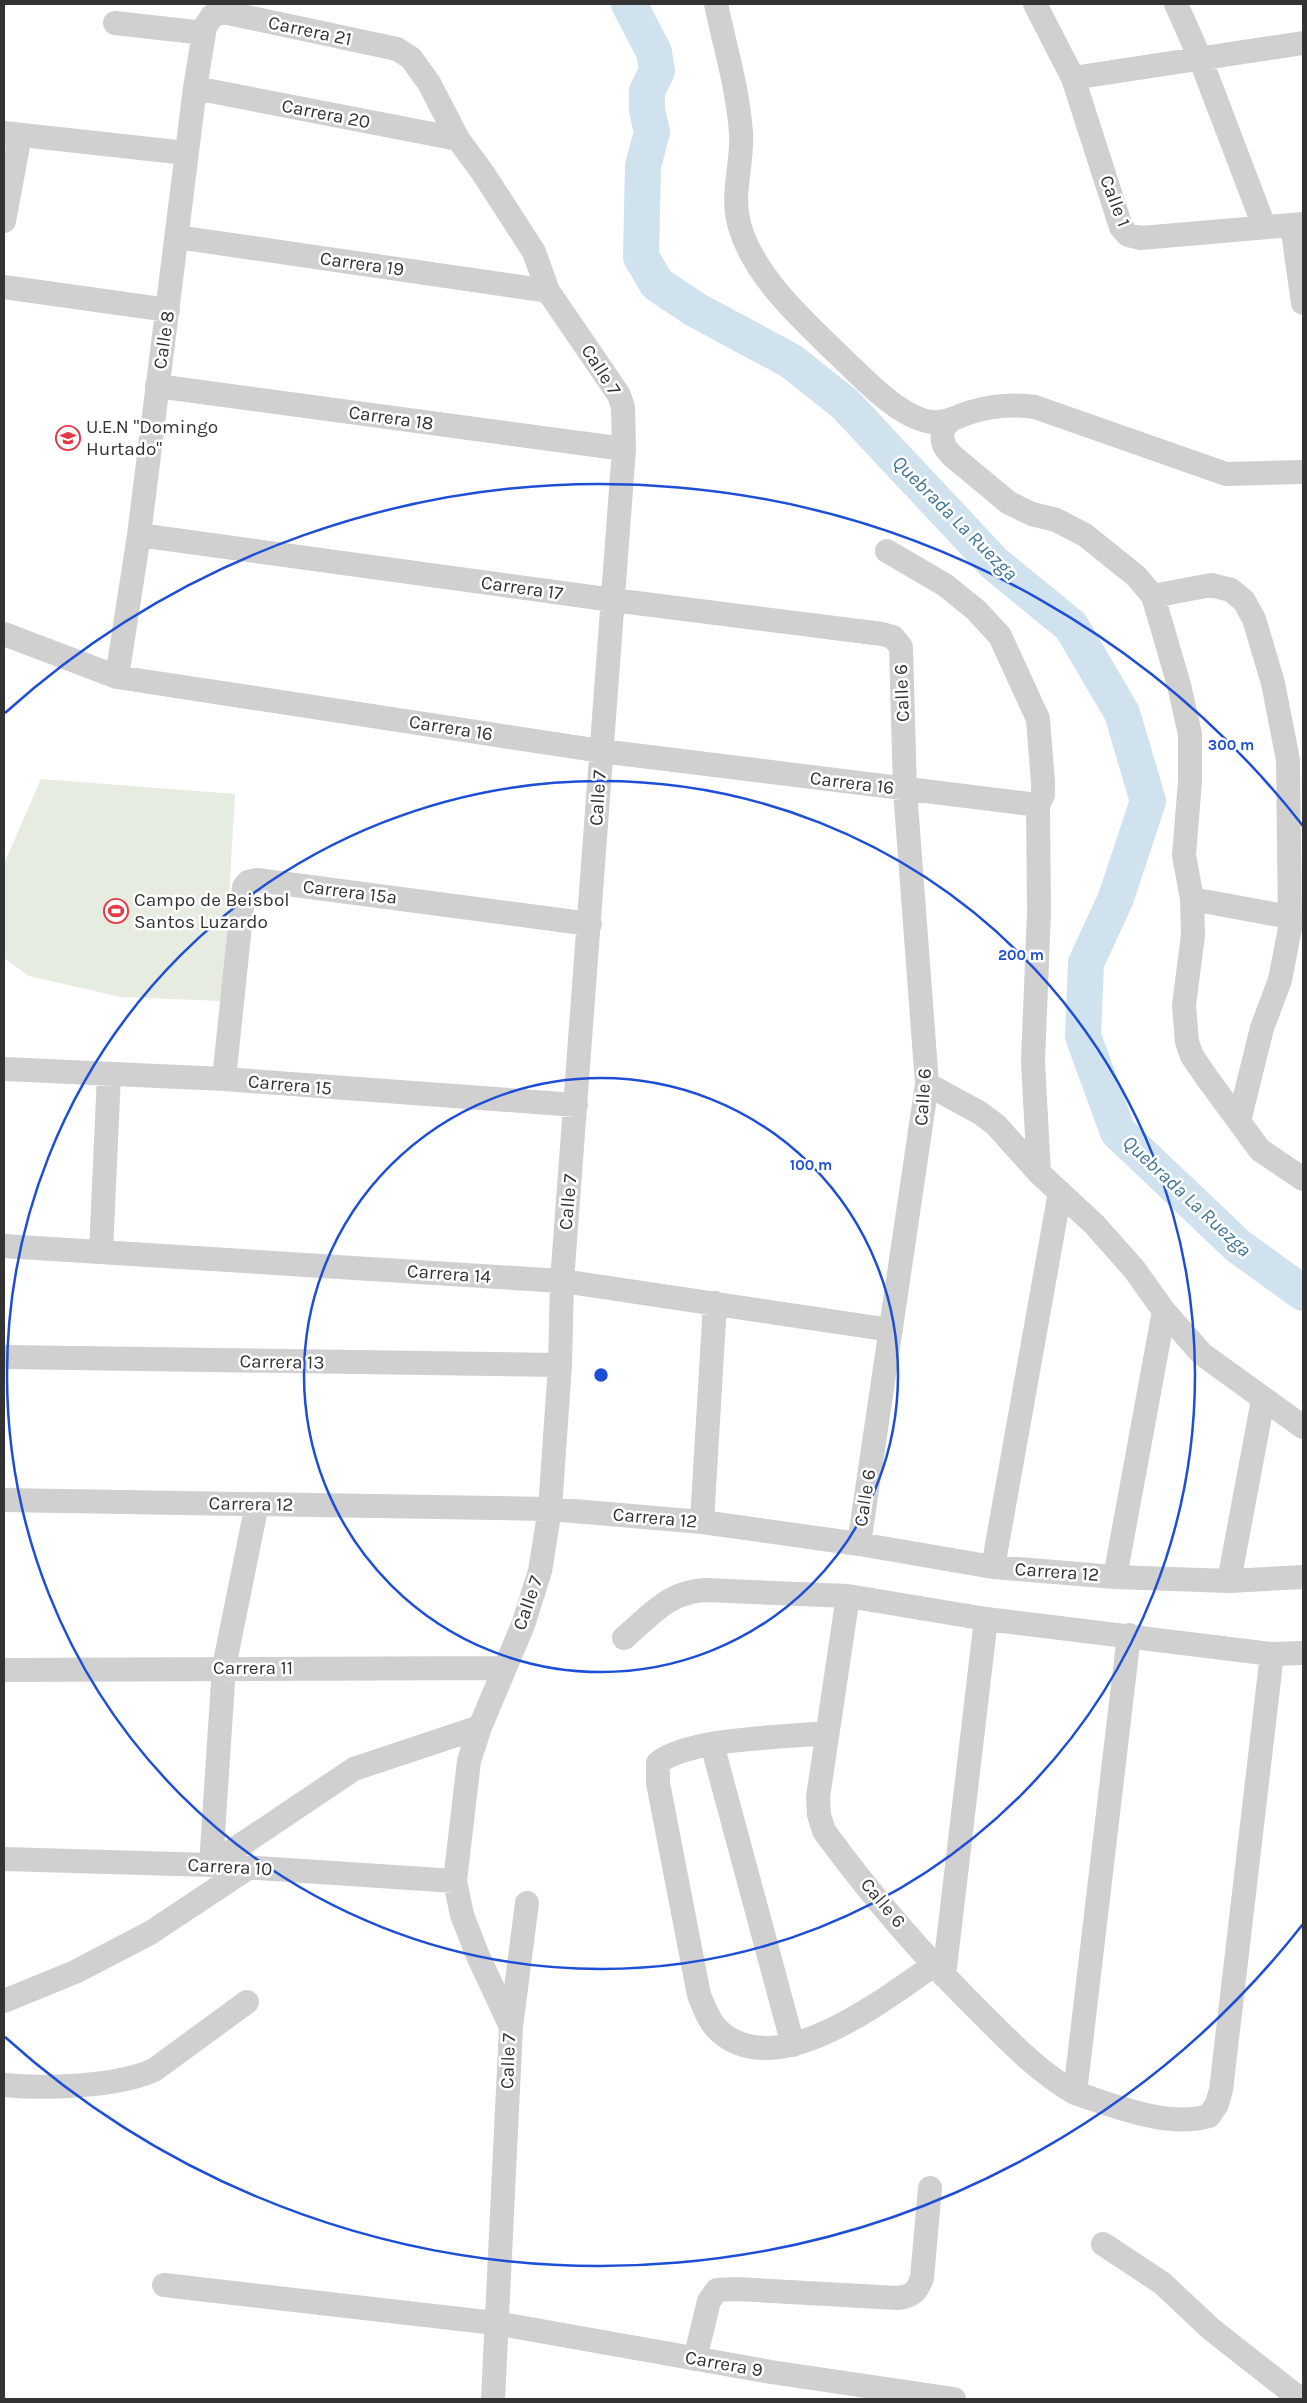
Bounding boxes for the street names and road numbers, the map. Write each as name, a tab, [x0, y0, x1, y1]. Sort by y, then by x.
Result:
street label: Carrera 21	[266, 11, 354, 51]
street label: Carrera 20	[280, 95, 372, 133]
street label: Calle 1	[1095, 172, 1135, 230]
street label: Carrera 19	[319, 247, 405, 281]
street label: Calle 8	[149, 309, 179, 371]
street label: Calle 7	[577, 341, 626, 400]
street label: Carrera 18	[347, 401, 435, 435]
street label: Carrera 17	[480, 571, 565, 605]
street label: Calle 6	[890, 664, 914, 722]
street label: Carrera 16	[407, 711, 495, 745]
street label: Carrera 16	[809, 767, 895, 799]
street label: Calle 7	[585, 769, 611, 827]
street label: Carrera 15a	[302, 875, 398, 909]
street label: Calle 6	[910, 1067, 936, 1127]
street label: Carrera 15	[247, 1070, 333, 1100]
street label: Calle 7	[555, 1173, 581, 1231]
street label: Carrera 14	[406, 1260, 492, 1288]
street label: Carrera 13	[239, 1350, 325, 1374]
street label: Calle 6	[850, 1468, 880, 1528]
street label: Carrera 12	[208, 1492, 294, 1516]
street label: Carrera 12	[612, 1503, 698, 1533]
street label: Carrera 12	[1014, 1558, 1100, 1586]
street label: Calle 7	[508, 1573, 548, 1633]
street label: Carrera 11	[213, 1657, 293, 1679]
street label: Carrera 10	[187, 1854, 273, 1880]
street label: Calle 6	[856, 1874, 910, 1932]
street label: Calle 7	[496, 2033, 520, 2089]
street label: Carrera 9	[683, 2346, 765, 2382]

